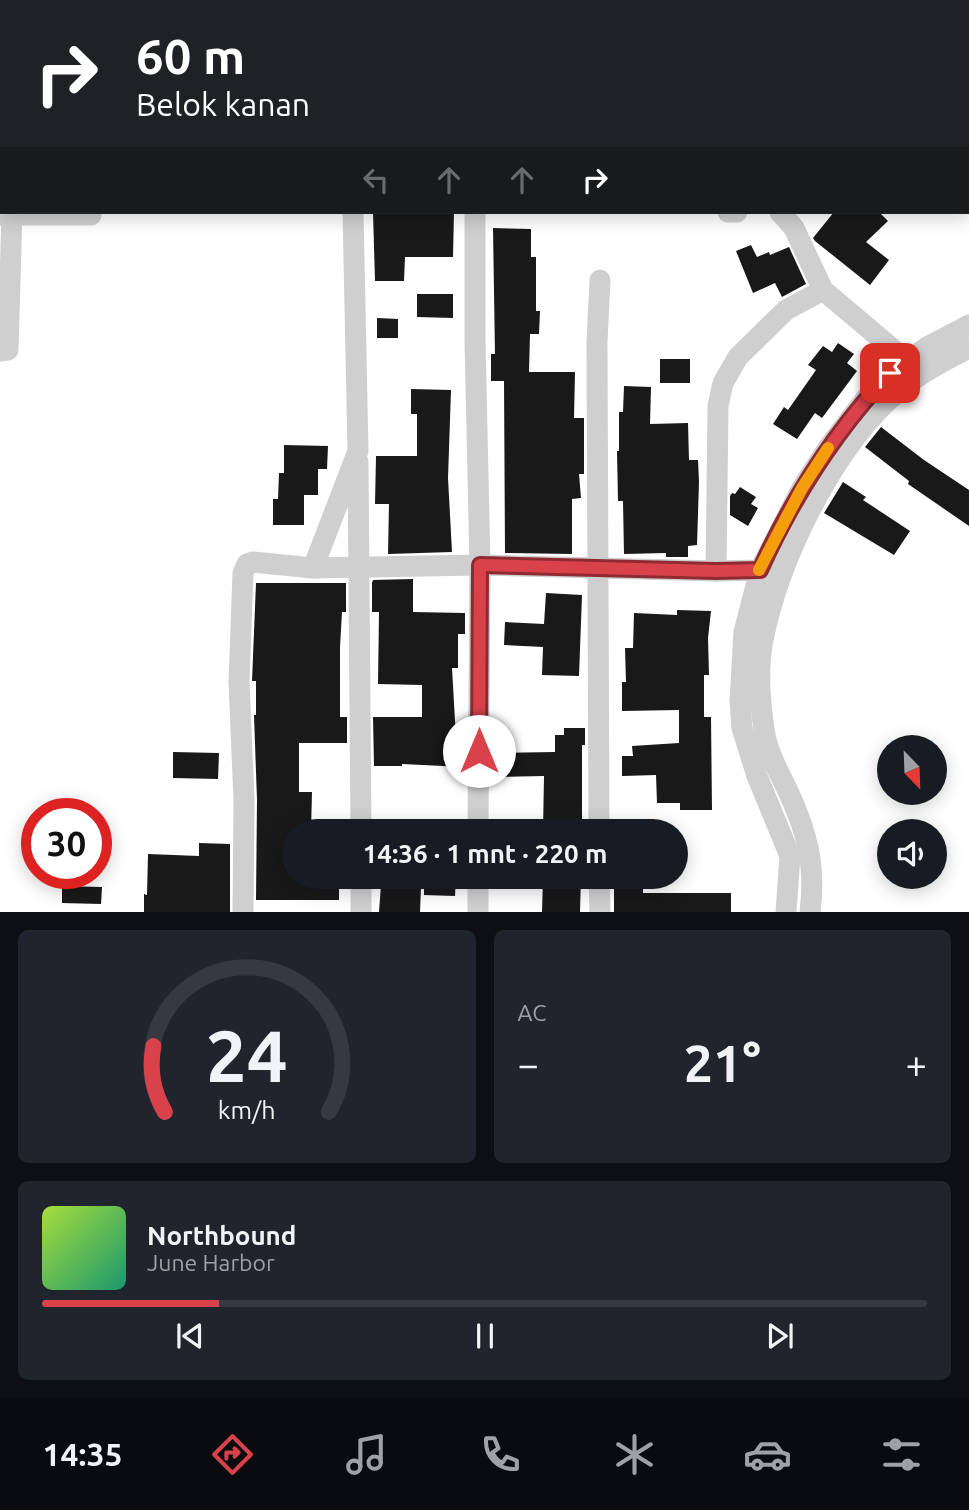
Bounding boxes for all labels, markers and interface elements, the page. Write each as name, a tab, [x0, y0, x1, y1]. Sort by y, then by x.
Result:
icon: right	[21, 28, 112, 119]
text: 60 m	[136, 28, 245, 83]
text: Belok kanan	[136, 86, 310, 122]
icon: left	[357, 161, 395, 199]
icon: ahead	[430, 161, 468, 199]
icon: ahead	[503, 161, 541, 199]
icon: right	[576, 161, 614, 199]
pin	[860, 343, 920, 403]
icon: arrive	[871, 354, 909, 392]
position arrow	[442, 714, 516, 788]
north arrow	[877, 735, 947, 805]
map controls	[877, 735, 947, 889]
speed limit sign: 30	[21, 798, 112, 889]
button: sound	[877, 819, 947, 889]
text: 14:36 · 1 mnt · 220 m	[363, 839, 607, 868]
text: AC	[518, 1000, 546, 1025]
text: 24	[206, 1015, 288, 1097]
text: 21°	[684, 1034, 761, 1092]
text: −	[518, 1043, 539, 1085]
text: +	[906, 1043, 927, 1085]
text: km/h	[218, 1096, 276, 1124]
text: Northbound	[147, 1221, 296, 1250]
text: June Harbor	[147, 1250, 275, 1275]
icon: previous	[171, 1317, 209, 1355]
icon: pause	[466, 1317, 504, 1355]
icon: next	[761, 1317, 799, 1355]
icon: directions	[208, 1430, 257, 1479]
icon: music	[342, 1430, 391, 1479]
icon: phone	[476, 1430, 525, 1479]
icon: climate	[610, 1430, 659, 1479]
icon: car	[743, 1430, 792, 1479]
icon: filters	[877, 1430, 926, 1479]
text: 14:35	[42, 1436, 123, 1472]

